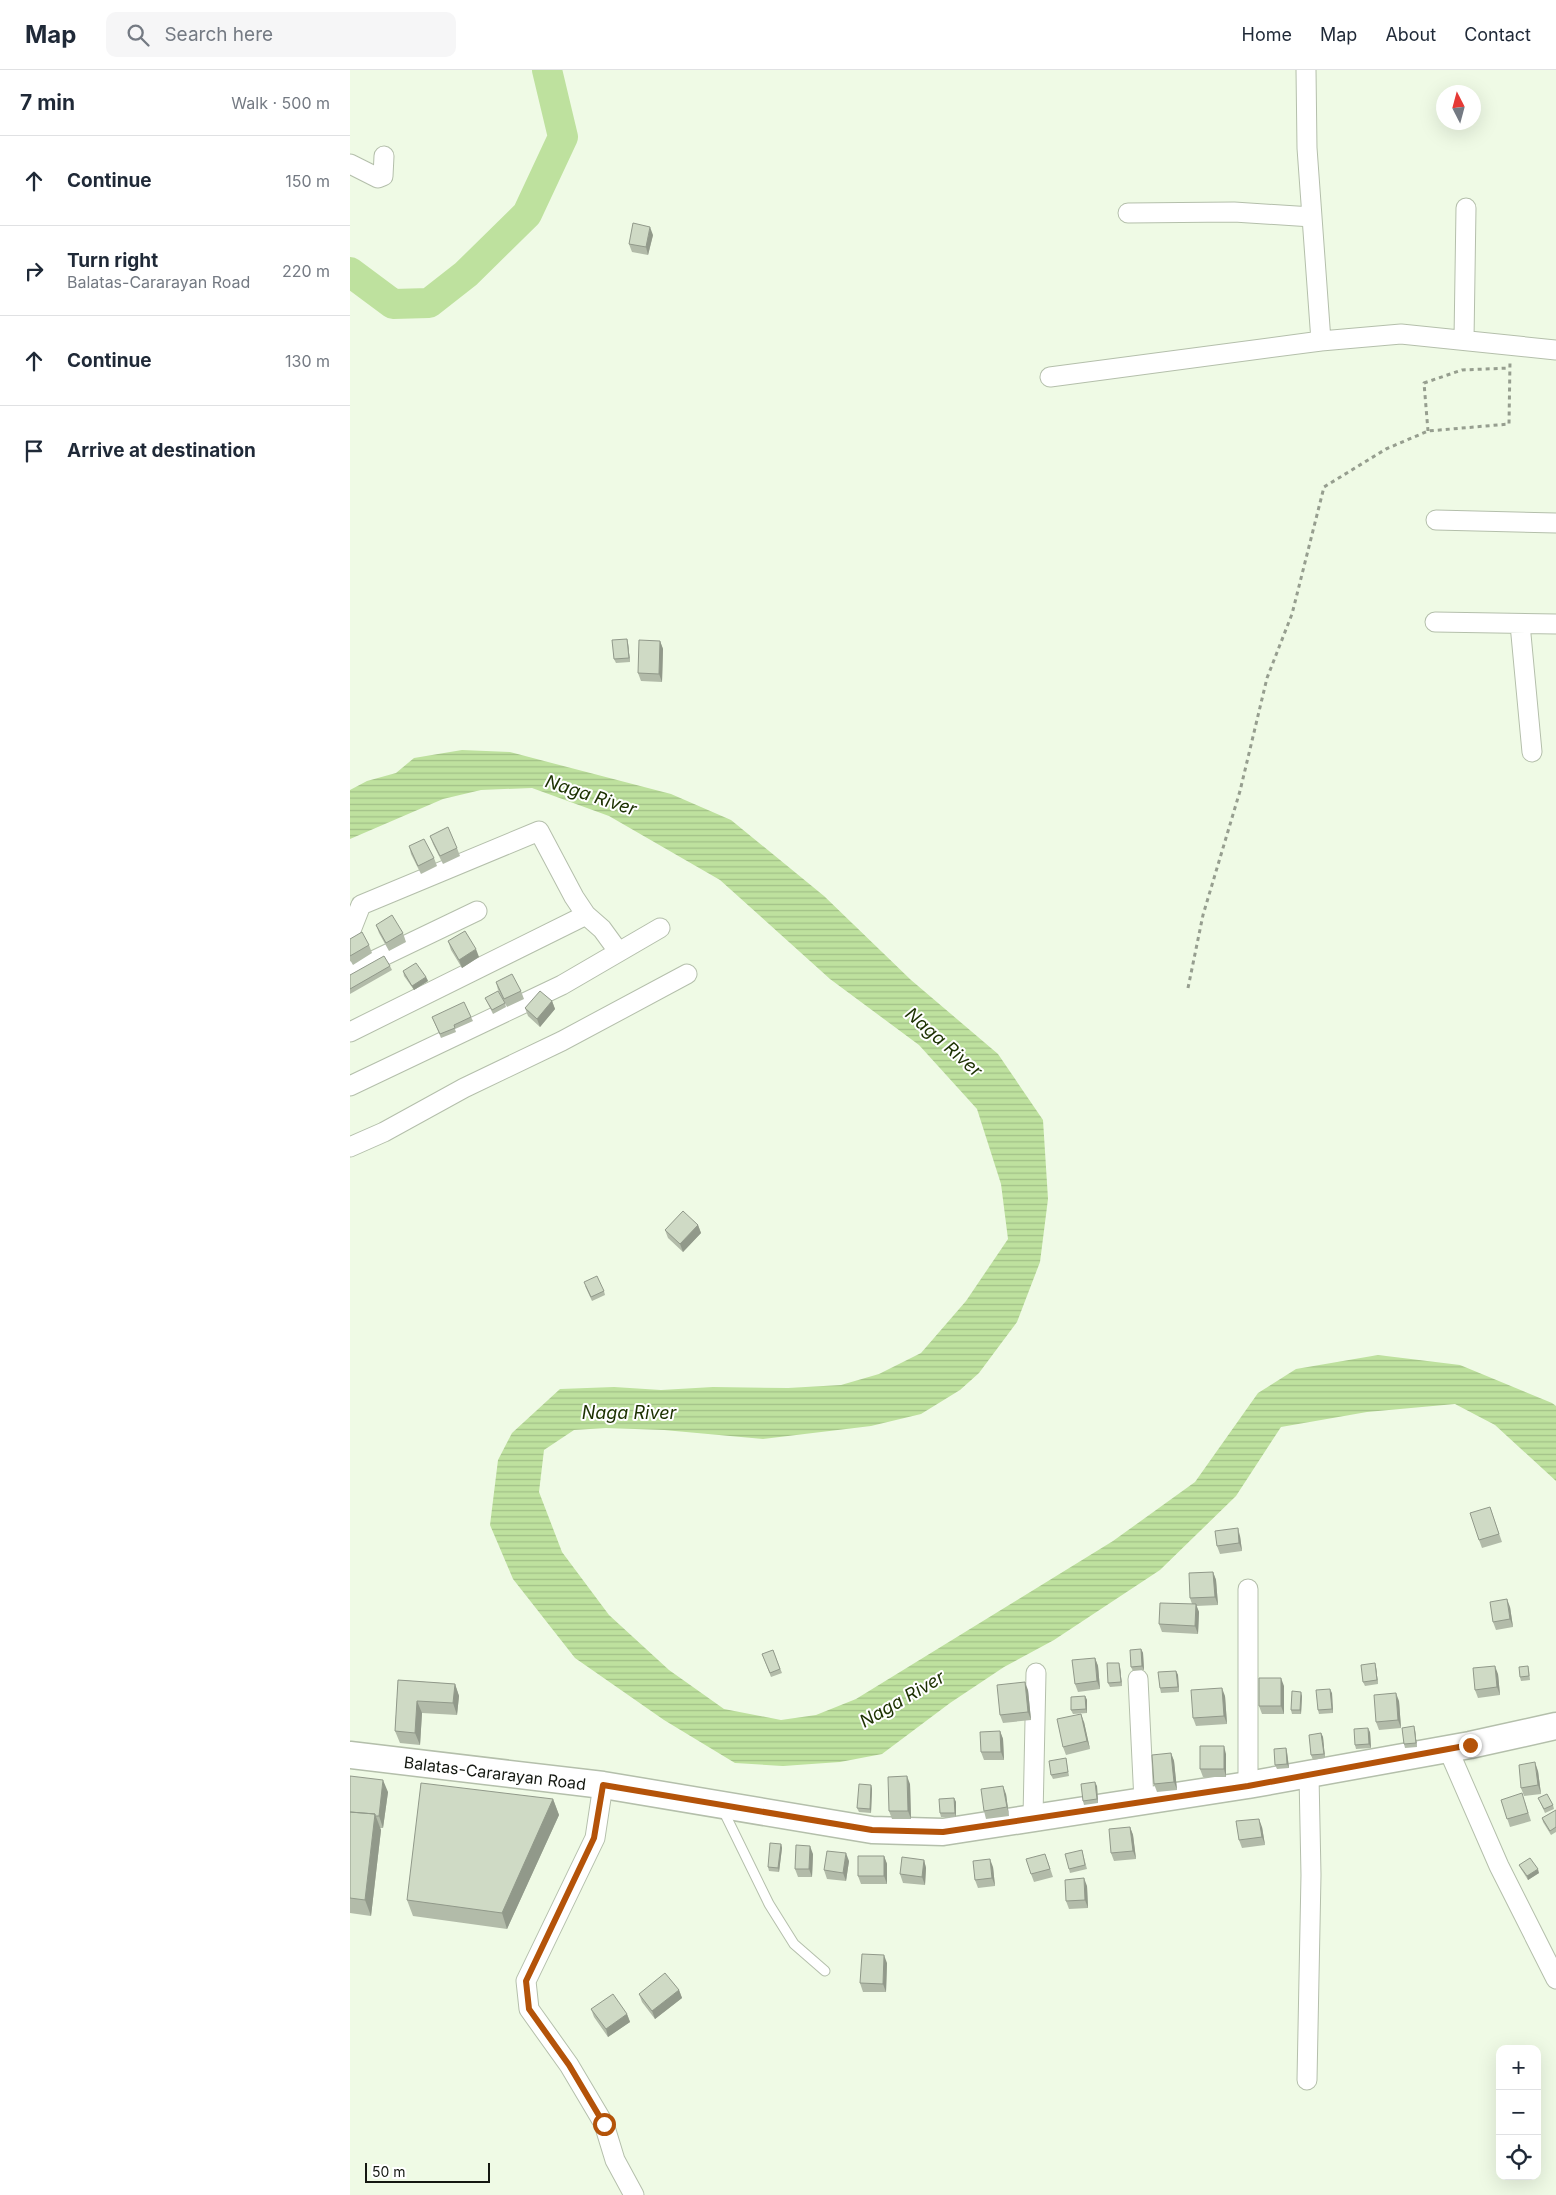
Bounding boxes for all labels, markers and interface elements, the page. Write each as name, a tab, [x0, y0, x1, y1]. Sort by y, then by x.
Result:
search box	[106, 12, 456, 57]
text: Map	[25, 20, 76, 49]
icon: search	[124, 21, 152, 49]
text: Search here	[164, 23, 273, 46]
text: Home	[1242, 24, 1292, 45]
text: Map	[1320, 24, 1357, 45]
text: About	[1385, 24, 1436, 45]
text: Contact	[1464, 24, 1531, 45]
north arrow	[1436, 85, 1481, 130]
text: 7 min	[20, 90, 75, 115]
text: Walk · 500 m	[231, 93, 330, 113]
icon: ahead	[20, 167, 48, 195]
text: Continue	[67, 169, 152, 192]
text: 150 m	[285, 171, 330, 191]
text: Turn right	[67, 249, 158, 272]
icon: right	[20, 257, 48, 285]
text: 220 m	[282, 261, 330, 281]
text: Balatas-Cararayan Road	[67, 272, 250, 292]
icon: ahead	[20, 347, 48, 375]
text: Continue	[67, 349, 152, 372]
text: 130 m	[285, 351, 330, 371]
icon: arrive	[20, 437, 48, 465]
text: Arrive at destination	[67, 439, 256, 462]
water label: Naga River	[543, 770, 640, 820]
water label: Naga River	[901, 1003, 988, 1082]
water label: Naga River	[582, 1402, 678, 1423]
water label: Naga River	[856, 1666, 949, 1732]
route end	[1459, 1734, 1482, 1757]
street label: Balatas-Cararayan Road	[403, 1752, 587, 1794]
map controls	[1496, 2045, 1541, 2180]
button: +	[1496, 2045, 1541, 2090]
button: −	[1496, 2090, 1541, 2135]
route start	[593, 2113, 616, 2136]
button: locate	[1496, 2135, 1541, 2180]
scale bar	[365, 2160, 490, 2183]
text: 50 m	[372, 2163, 406, 2180]

